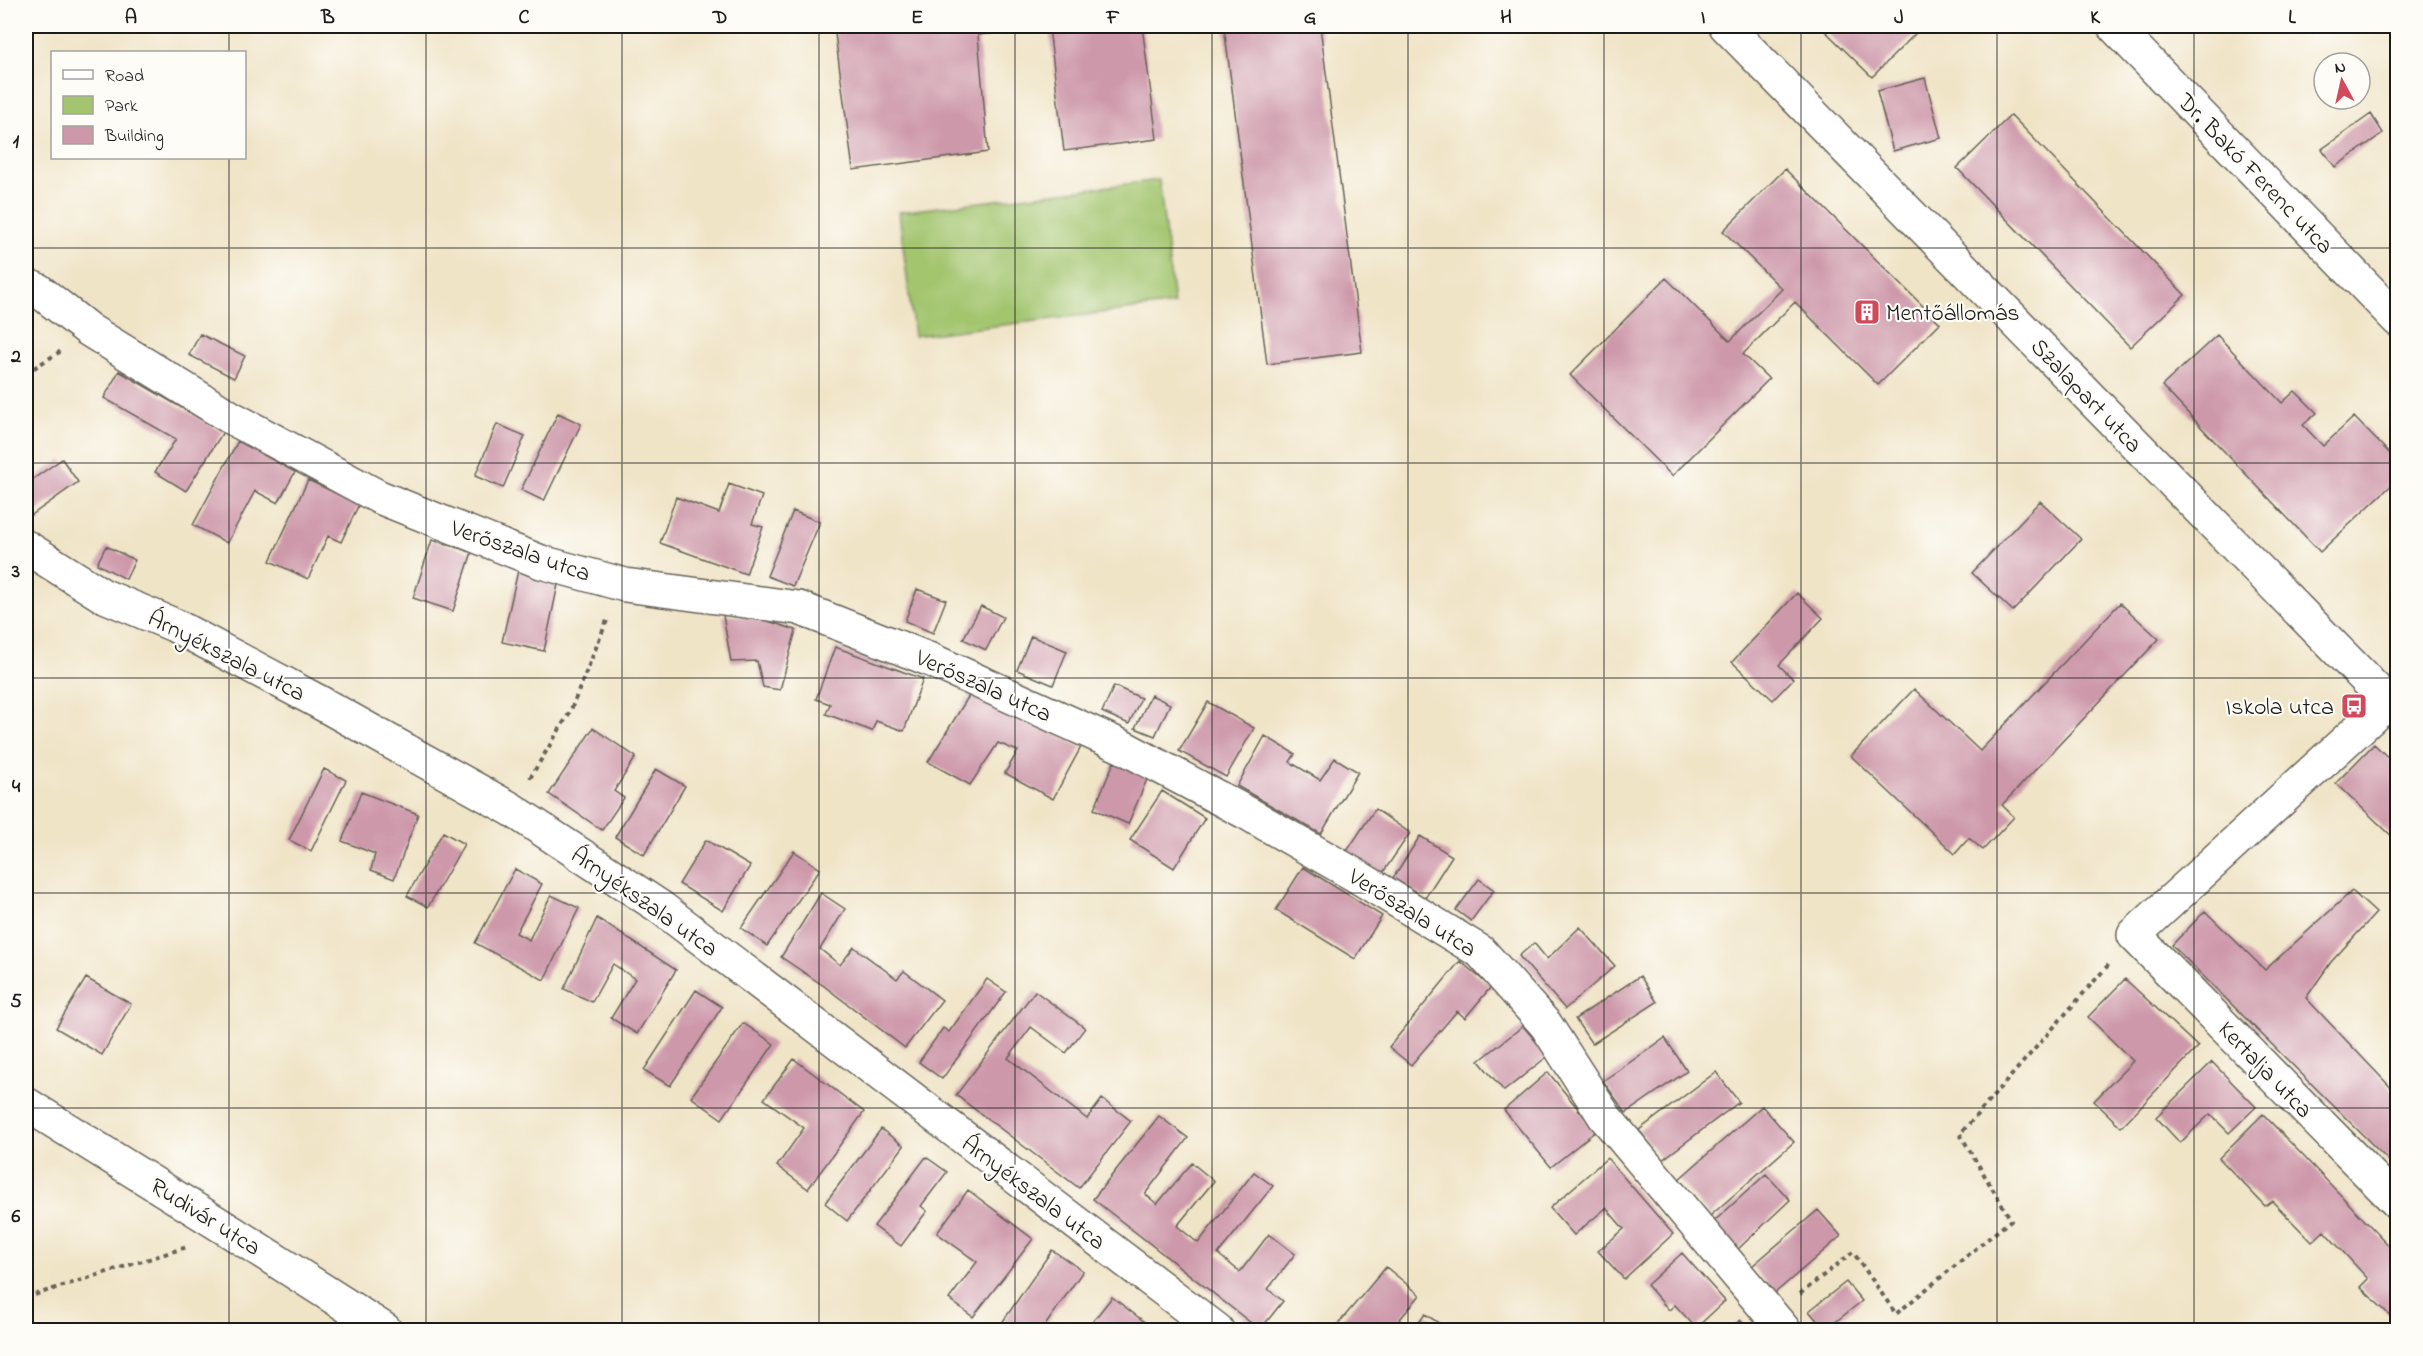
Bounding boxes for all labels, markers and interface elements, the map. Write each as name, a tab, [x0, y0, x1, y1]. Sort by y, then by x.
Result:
text: A	[125, 4, 137, 33]
text: B	[320, 4, 335, 33]
text: C	[519, 4, 530, 33]
text: D	[712, 4, 727, 33]
text: E	[911, 4, 923, 33]
text: F	[1106, 4, 1120, 33]
text: G	[1304, 4, 1317, 33]
text: H	[1500, 4, 1512, 33]
text: I	[1701, 4, 1706, 33]
text: J	[1894, 4, 1904, 33]
text: K	[2090, 4, 2101, 33]
text: L	[2288, 4, 2296, 33]
legend	[51, 51, 246, 159]
north arrow	[2312, 51, 2372, 111]
text: N	[2333, 55, 2347, 81]
text: Road	[105, 64, 144, 90]
street label: Dr. Bakó Ferenc utca	[2167, 85, 2341, 263]
text: Park	[105, 94, 138, 120]
text: Building	[104, 124, 164, 151]
text: 1	[13, 128, 20, 157]
building icon: Mentőállomás	[1852, 297, 1882, 327]
place label: Mentőállomás	[1886, 297, 2019, 332]
street label: Szalapart utca	[2021, 331, 2149, 462]
text: 2	[10, 343, 21, 372]
street label: Verőszala utca	[445, 512, 595, 593]
text: 3	[11, 558, 20, 587]
street label: Árnyékszala utca	[140, 602, 311, 713]
street label: Verőszala utca	[908, 641, 1057, 733]
place label: Iskola utca	[2226, 691, 2334, 726]
bus stop icon: Iskola utca	[2339, 691, 2369, 721]
text: 4	[12, 773, 21, 802]
street label: Árnyékszala utca	[562, 839, 724, 968]
street label: Verőszala utca	[1340, 860, 1483, 968]
text: 5	[10, 988, 22, 1017]
street label: Kertalja utca	[2209, 1014, 2320, 1127]
street label: Árnyékszala utca	[952, 1128, 1112, 1261]
street label: Rudivár utca	[142, 1170, 267, 1266]
text: 6	[12, 1203, 21, 1232]

